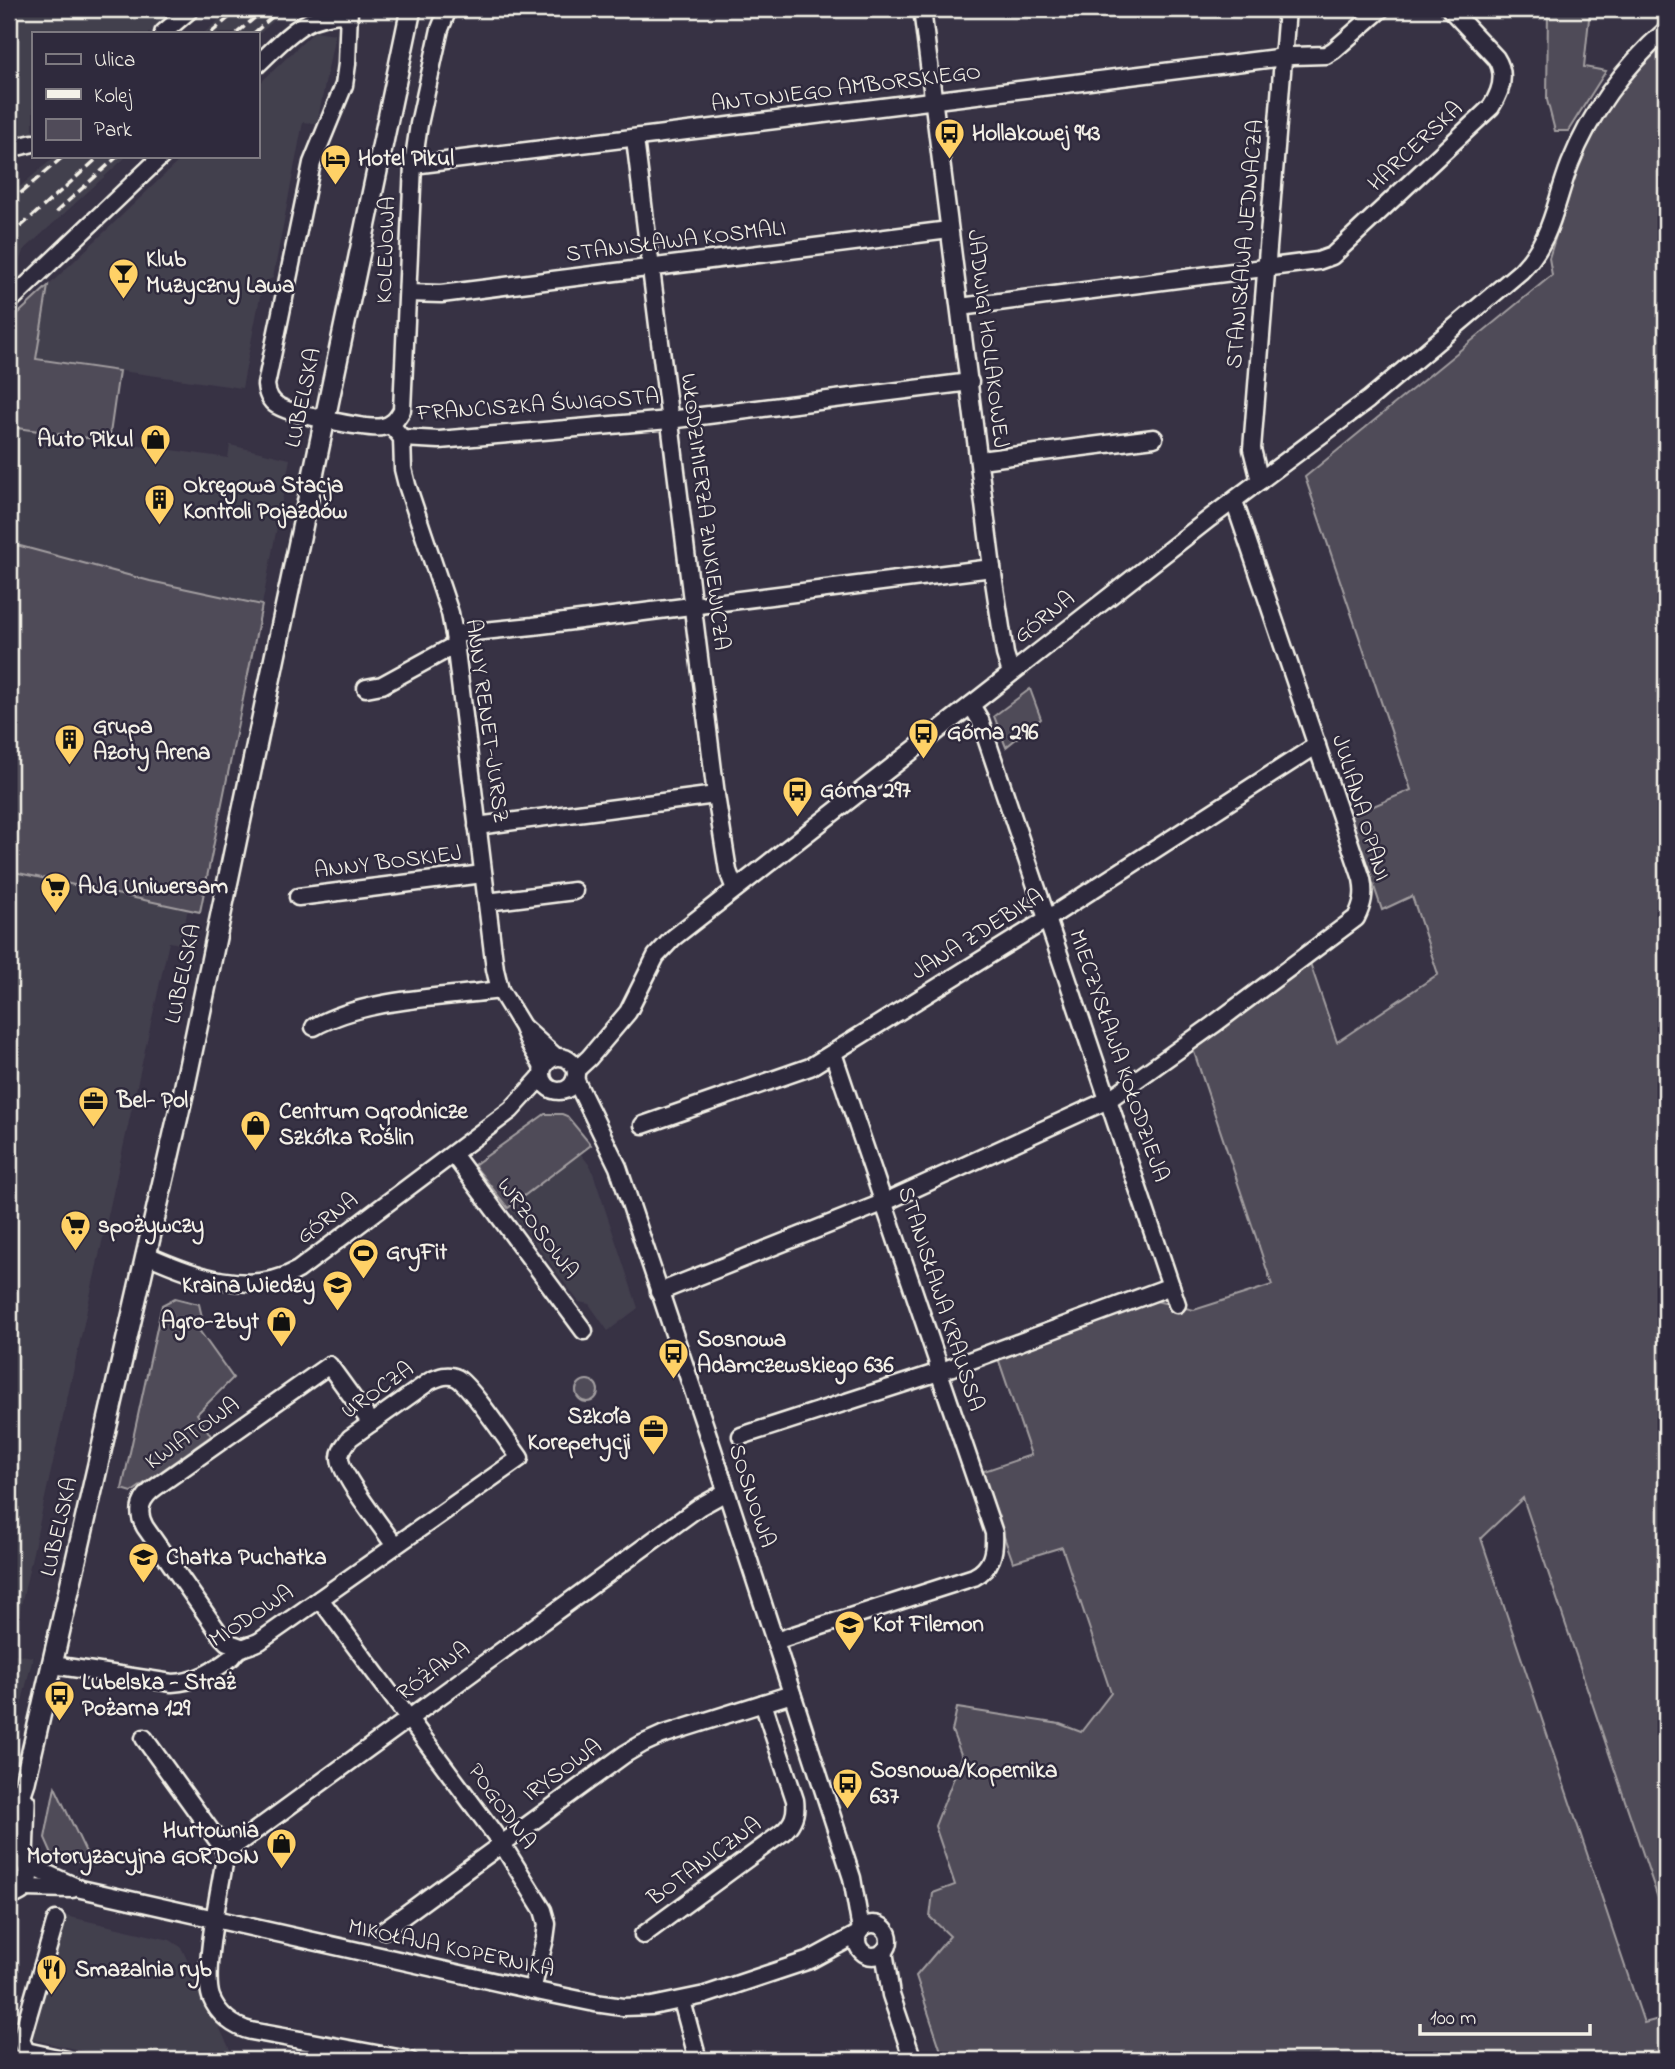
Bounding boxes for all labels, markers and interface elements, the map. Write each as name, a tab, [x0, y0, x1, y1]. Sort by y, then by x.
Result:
legend	[32, 32, 259, 158]
text: Ulica	[94, 46, 135, 76]
street label: ANTONIEGO AMBORSKIEGO	[709, 56, 983, 122]
text: Kolej	[94, 82, 132, 112]
street label: HARCERSKA	[1361, 94, 1471, 200]
text: Park	[94, 116, 133, 146]
bus stop icon: Hollakowej 943	[932, 117, 966, 161]
place label: Hollakowej 943	[972, 118, 1101, 151]
street label: STANISŁAWA JEDNACZA	[1219, 118, 1273, 370]
hotel icon: Hotel Pikul	[318, 142, 352, 186]
place label: Hotel Pikul	[358, 143, 454, 176]
street label: KOLEJOWA	[369, 196, 405, 304]
street label: STANISŁAWA KOSMALI	[564, 212, 788, 272]
street label: JADWIGI HOLLAKOWEJ	[957, 228, 1017, 450]
place label: Klub Muzyczny Lawa	[146, 244, 294, 305]
bar icon: Klub Muzyczny Lawa	[106, 256, 140, 300]
street label: LUBELSKA	[277, 345, 331, 451]
street label: WŁODZIMIERZA ZINKIEWICZA	[671, 372, 737, 652]
street label: FRANCISZKA ŚWIGOSTA	[415, 381, 660, 431]
shop icon: Auto Pikul	[139, 423, 173, 467]
place label: Auto Pikul	[37, 424, 133, 457]
place label: Okręgowa Stacja Kontroli Pojazdów	[183, 470, 347, 529]
building icon: Okręgowa Stacja Kontroli Pojazdów	[143, 482, 177, 526]
street label: GÓRNA	[1007, 583, 1083, 653]
street label: ANNY RENET-JURSZ	[455, 617, 517, 825]
place label: Grupa Azoty Arena	[93, 711, 210, 772]
bus stop icon: Górna 296	[907, 716, 941, 760]
place label: Górna 296	[947, 717, 1039, 750]
building icon: Grupa Azoty Arena	[53, 723, 87, 767]
street label: JULIANA OPANI	[1322, 731, 1398, 885]
bus stop icon: Górna 297	[780, 774, 814, 818]
place label: Górna 297	[820, 775, 911, 808]
street label: ANNY BOSKIEJ	[312, 838, 464, 888]
supermarket icon: AJG Uniwersam	[38, 870, 72, 914]
place label: AJG Uniwersam	[78, 871, 228, 904]
street label: JANA ZDEBIKA	[905, 881, 1051, 989]
street label: LUBELSKA	[157, 921, 211, 1027]
street label: MIECZYSŁAWA KOŁODZIEJA	[1059, 925, 1177, 1187]
office icon: Bel- Pol	[77, 1084, 111, 1128]
place label: Bel- Pol	[116, 1085, 188, 1118]
place label: Centrum Ogrodnicze Szkółka Roślin	[279, 1096, 469, 1155]
shop icon: Centrum Ogrodnicze Szkółka Roślin	[239, 1108, 273, 1152]
street label: WRZOSOWA	[488, 1171, 586, 1287]
street label: STANISŁAWA KRAUSSA	[888, 1182, 992, 1416]
street label: GÓRNA	[290, 1185, 366, 1253]
supermarket icon: spożywczy	[58, 1209, 92, 1253]
place label: spożywczy	[98, 1210, 204, 1245]
sports icon: GryFit	[346, 1236, 380, 1280]
place label: GryFit	[386, 1237, 447, 1272]
school or university icon: Kraina Wiedzy	[321, 1269, 355, 1313]
place label: Kraina Wiedzy	[182, 1270, 315, 1305]
shop icon: Agro-Zbyt	[265, 1305, 299, 1349]
place label: Agro-Zbyt	[161, 1306, 259, 1341]
place label: Sosnowa Adamczewskiego 636	[697, 1324, 895, 1385]
bus stop icon: Sosnowa Adamczewskiego 636	[657, 1336, 691, 1380]
street label: UROCZA	[335, 1354, 421, 1428]
street label: KWIATOWA	[139, 1389, 247, 1479]
place label: Szkoła Korepetycji	[527, 1401, 631, 1462]
office icon: Szkoła Korepetycji	[637, 1413, 671, 1457]
street label: SOSNOWA	[719, 1440, 783, 1552]
street label: LUBELSKA	[33, 1474, 87, 1580]
school or university icon: Chatka Puchatka	[126, 1541, 160, 1585]
place label: Chatka Puchatka	[166, 1542, 327, 1575]
street label: MIODOWA	[203, 1577, 301, 1657]
school or university icon: Kot Filemon	[833, 1608, 867, 1652]
place label: Kot Filemon	[873, 1609, 984, 1642]
street label: RÓŻANA	[390, 1634, 478, 1710]
place label: Lubelska - Straż Pożarna 129	[82, 1667, 237, 1726]
bus stop icon: Lubelska - Straż Pożarna 129	[42, 1679, 76, 1723]
street label: IRYSOWA	[517, 1731, 609, 1811]
place label: Sosnowa/Kopernika 637	[870, 1755, 1057, 1814]
street label: POGODNA	[458, 1757, 544, 1857]
bus stop icon: Sosnowa/Kopernika 637	[830, 1767, 864, 1811]
street label: BOTANICZNA	[640, 1809, 769, 1915]
place label: Hurtownia Motoryzacyjna GORDON	[27, 1815, 259, 1876]
shop icon: Hurtownia Motoryzacyjna GORDON	[265, 1827, 299, 1871]
street label: MIKOŁAJA KOPERNIKA	[345, 1911, 557, 1987]
restaurant icon: Smazalnia ryb	[35, 1953, 69, 1997]
place label: Smazalnia ryb	[75, 1954, 213, 1989]
scale bar	[1420, 1992, 1589, 2036]
text: 100 m	[1430, 2004, 1476, 2034]

